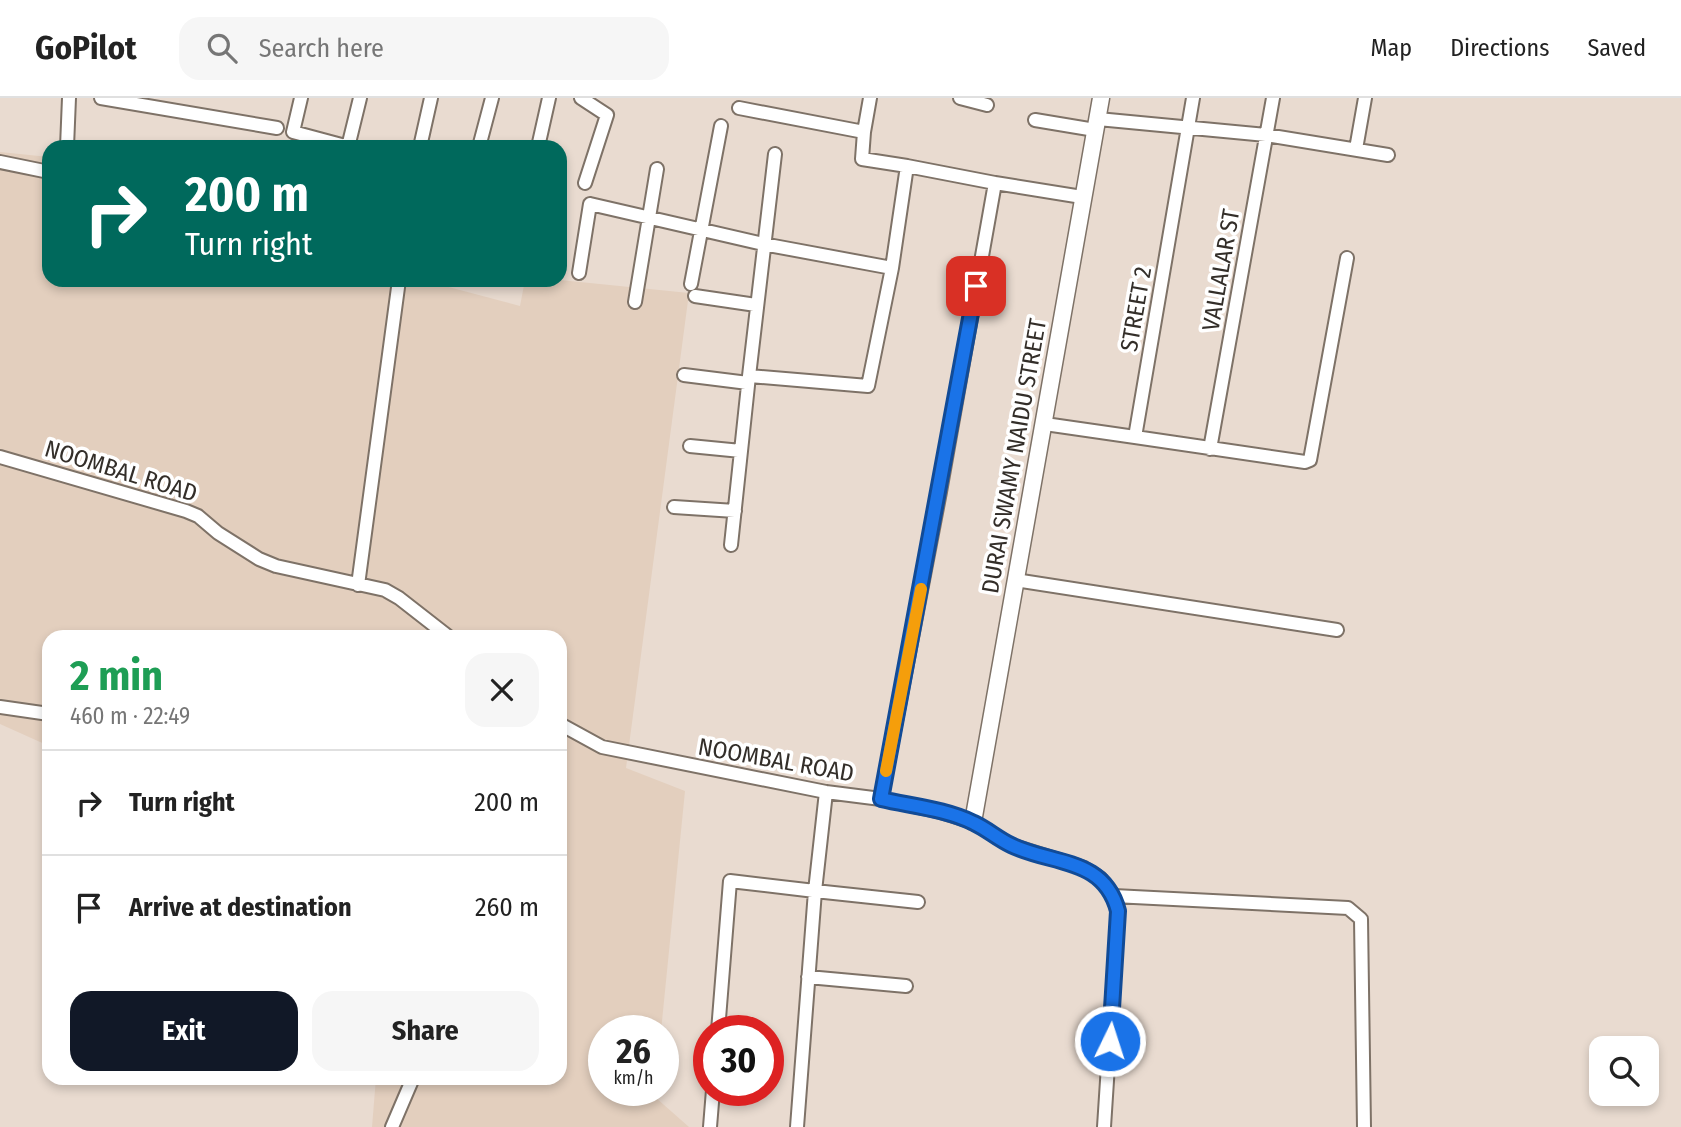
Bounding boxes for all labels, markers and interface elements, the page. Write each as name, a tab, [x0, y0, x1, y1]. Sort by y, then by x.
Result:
search box	[179, 17, 669, 80]
text: GoPilot	[35, 28, 137, 68]
icon: search	[203, 29, 241, 67]
text: Search here	[259, 33, 384, 64]
text: Map	[1371, 34, 1412, 62]
text: Directions	[1450, 34, 1549, 62]
text: Saved	[1587, 34, 1646, 62]
text: 200 m	[185, 165, 309, 224]
icon: right	[70, 168, 161, 259]
street label: VALLALAR ST	[1197, 207, 1245, 333]
text: Turn right	[185, 225, 312, 263]
pin	[946, 256, 1006, 316]
street label: STREET 2	[1115, 265, 1157, 353]
icon: arrive	[957, 267, 995, 305]
street label: DURAI SWAMY NAIDU STREET	[976, 316, 1052, 596]
street label: NOOMBAL ROAD	[41, 435, 201, 507]
text: 2 min	[70, 651, 163, 701]
button: close	[465, 653, 539, 727]
text: 460 m · 22:49	[70, 702, 190, 730]
street label: NOOMBAL ROAD	[696, 733, 856, 787]
icon: right	[70, 784, 108, 822]
text: Turn right	[129, 787, 235, 818]
text: 200 m	[474, 787, 539, 818]
icon: arrive	[70, 889, 108, 927]
text: Arrive at destination	[129, 892, 352, 923]
text: 260 m	[475, 892, 539, 923]
button: Exit	[70, 991, 298, 1071]
button: Share	[312, 991, 539, 1071]
position arrow	[1073, 1004, 1147, 1078]
speed limit sign: 30	[693, 1015, 784, 1106]
text: 26	[616, 1030, 651, 1072]
map controls	[1589, 1036, 1659, 1106]
button: search	[1589, 1036, 1659, 1106]
text: km/h	[613, 1067, 654, 1089]

